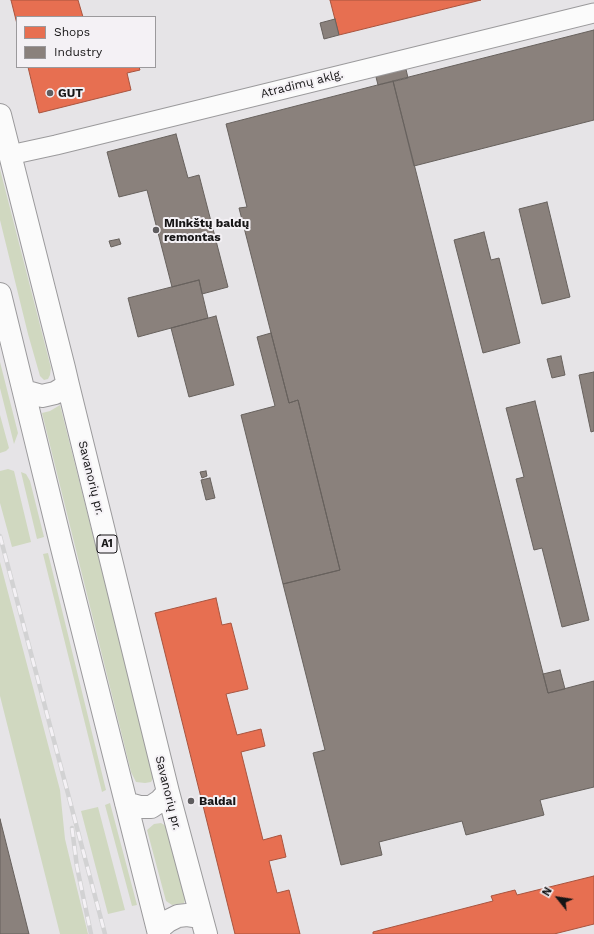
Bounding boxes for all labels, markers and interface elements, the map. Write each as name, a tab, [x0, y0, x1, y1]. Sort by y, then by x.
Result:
legend	[16, 16, 156, 68]
text: Shops	[54, 25, 90, 39]
text: Industry	[54, 45, 102, 59]
street label: Atradimų aklg.	[259, 67, 345, 101]
place label: GUT	[58, 86, 83, 100]
marker: GUT	[45, 88, 55, 98]
place label: Minkštų baldų remontas	[164, 216, 249, 244]
marker: Minkštų baldų remontas	[151, 225, 161, 235]
street label: Savanorių pr.	[75, 439, 107, 517]
road number: A1	[97, 535, 117, 553]
street label: Savanorių pr.	[152, 754, 184, 832]
place label: Baldai	[199, 794, 236, 808]
marker: Baldai	[186, 796, 196, 806]
north arrow	[538, 878, 578, 918]
text: N	[540, 885, 555, 899]

